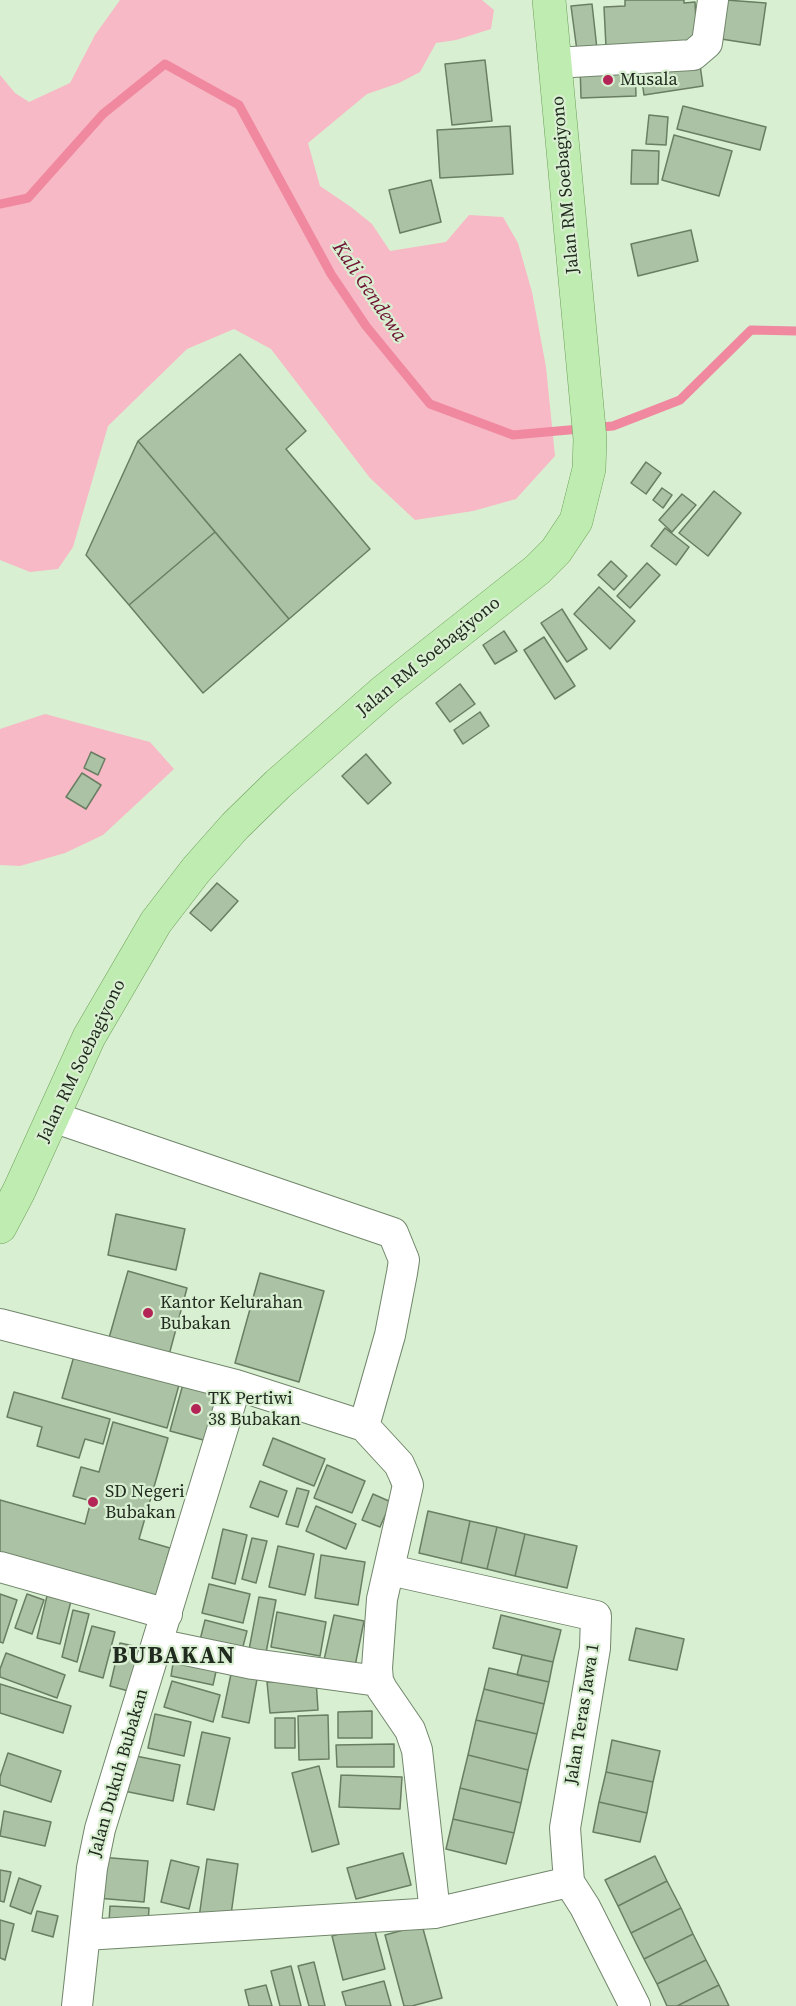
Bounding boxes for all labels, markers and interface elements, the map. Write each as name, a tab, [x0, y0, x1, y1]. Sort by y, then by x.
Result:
place label: Musala	[620, 69, 678, 91]
marker: Musala	[601, 73, 615, 87]
street label: Jalan RM Soebagiyono	[547, 95, 585, 275]
water label: Kali Gendewa	[327, 237, 411, 347]
street label: Jalan RM Soebagiyono	[353, 592, 505, 722]
street label: Jalan RM Soebagiyono	[33, 976, 131, 1146]
place label: Kantor Kelurahan Bubakan	[160, 1292, 303, 1334]
marker: Kantor Kelurahan Bubakan	[141, 1306, 155, 1320]
place label: TK Pertiwi 38 Bubakan	[208, 1388, 301, 1430]
marker: TK Pertiwi 38 Bubakan	[189, 1402, 203, 1416]
place label: SD Negeri Bubakan	[105, 1481, 185, 1524]
marker: SD Negeri Bubakan	[86, 1495, 100, 1509]
street label: Jalan Teras Jawa 1	[561, 1642, 605, 1786]
district label: BUBAKAN	[112, 1643, 236, 1671]
street label: Jalan Dukuh Bubakan	[85, 1686, 153, 1860]

